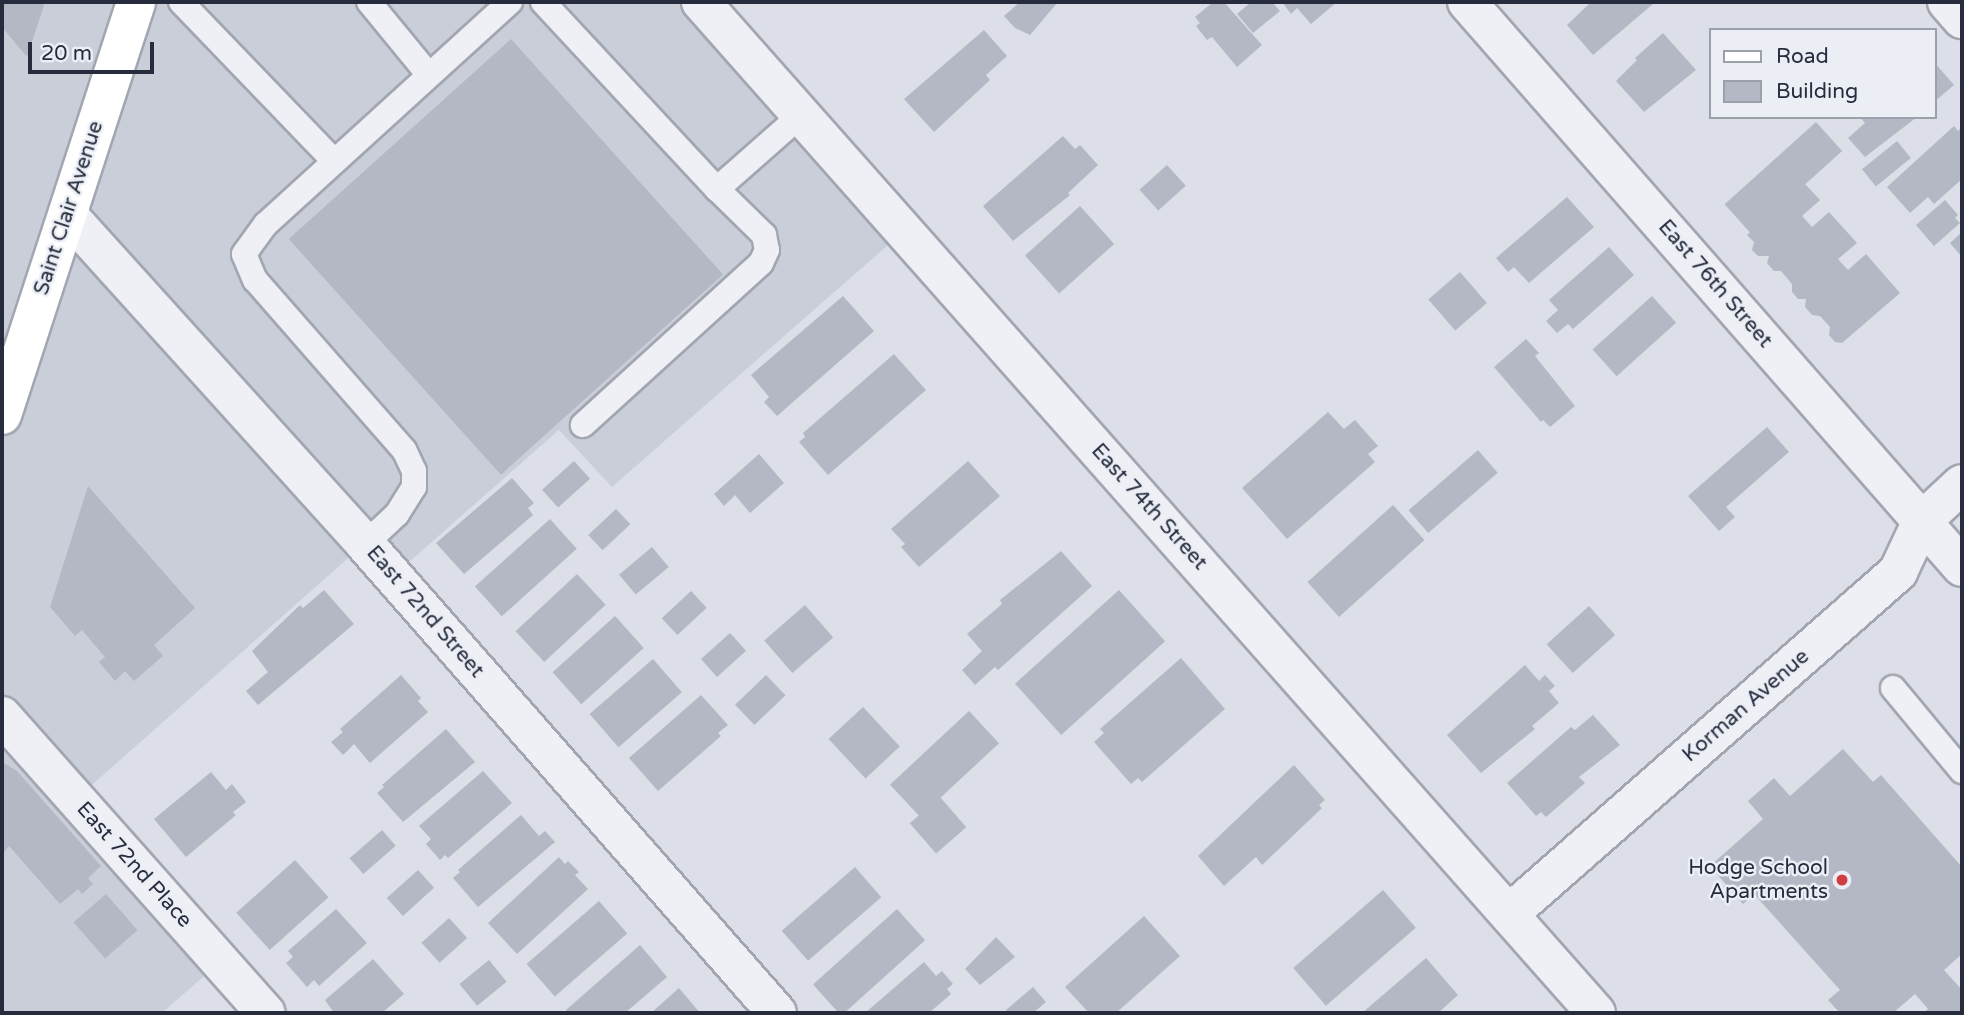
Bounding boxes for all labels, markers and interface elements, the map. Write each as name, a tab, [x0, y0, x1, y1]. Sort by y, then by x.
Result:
scale bar	[32, 28, 158, 72]
legend	[1708, 28, 1936, 119]
text: 20 m	[41, 41, 92, 66]
text: Road	[1776, 44, 1829, 69]
text: Building	[1776, 79, 1858, 104]
street label: Saint Clair Avenue	[29, 118, 109, 298]
street label: East 76th Street	[1653, 215, 1777, 353]
street label: East 74th Street	[1086, 439, 1212, 575]
street label: East 72nd Street	[361, 541, 489, 683]
street label: Korman Avenue	[1678, 644, 1814, 768]
street label: East 72nd Place	[71, 797, 197, 933]
place label: Hodge School Apartments	[1688, 855, 1828, 905]
marker: Hodge School Apartments	[1834, 872, 1850, 888]

